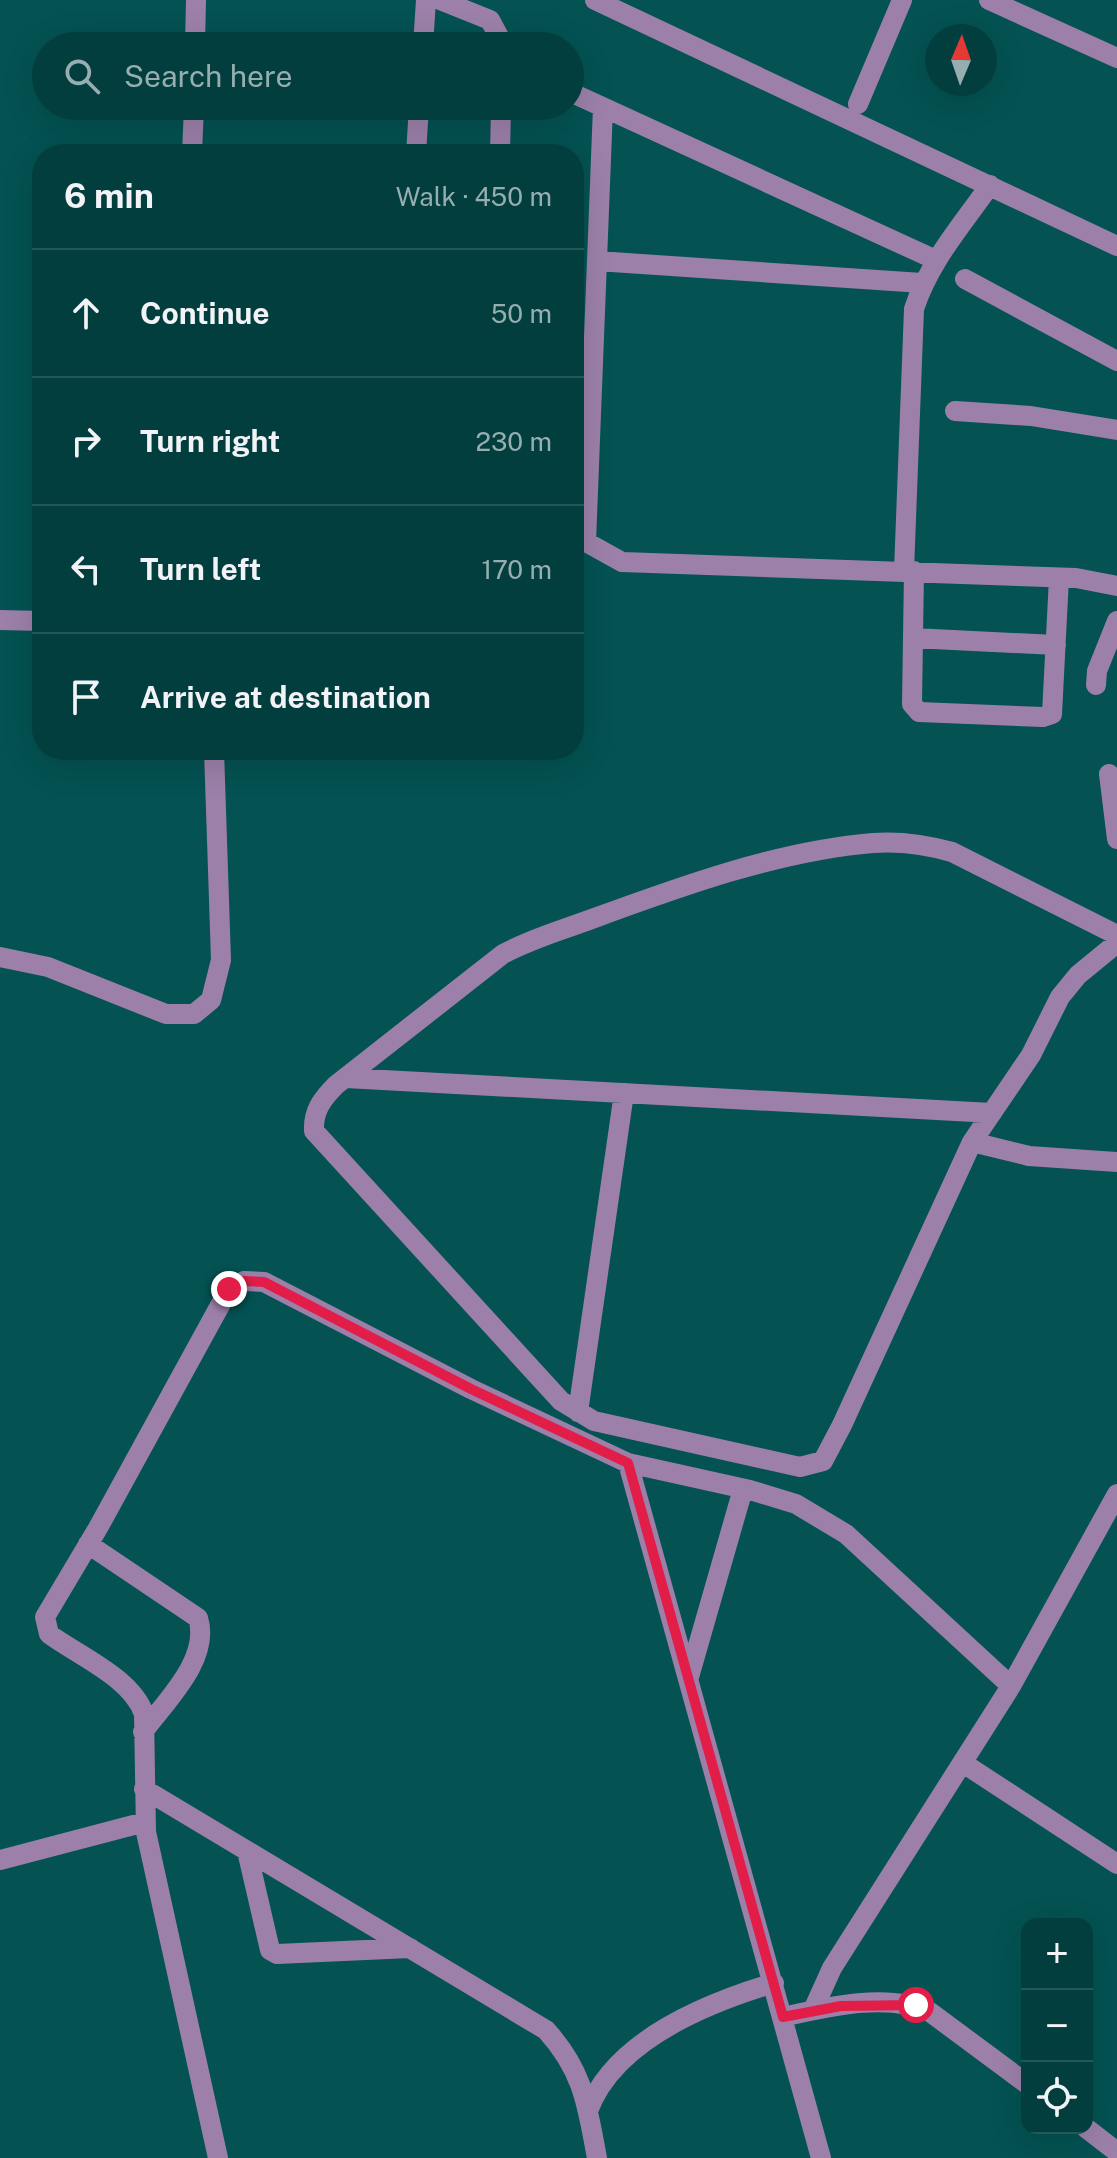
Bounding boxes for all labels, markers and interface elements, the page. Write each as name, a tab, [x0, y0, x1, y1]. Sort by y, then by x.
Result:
north arrow	[925, 24, 997, 96]
search box	[32, 32, 584, 120]
icon: search	[60, 54, 104, 98]
text: Search here	[124, 58, 292, 94]
text: 6 min	[64, 176, 154, 216]
text: Walk · 450 m	[396, 181, 552, 212]
icon: ahead	[64, 291, 108, 335]
text: Continue	[140, 295, 270, 331]
text: 50 m	[491, 298, 552, 329]
icon: right	[64, 419, 108, 463]
text: Turn right	[140, 423, 280, 459]
text: 230 m	[476, 426, 552, 457]
icon: left	[64, 547, 108, 591]
text: Turn left	[140, 551, 261, 587]
text: 170 m	[482, 554, 552, 585]
icon: arrive	[64, 675, 108, 719]
text: Arrive at destination	[140, 679, 431, 715]
route end	[211, 1271, 247, 1307]
map controls	[1021, 1918, 1093, 2134]
button: +	[1021, 1918, 1093, 1990]
route start	[898, 1987, 934, 2023]
button: −	[1021, 1990, 1093, 2062]
button: locate	[1021, 2062, 1093, 2134]

